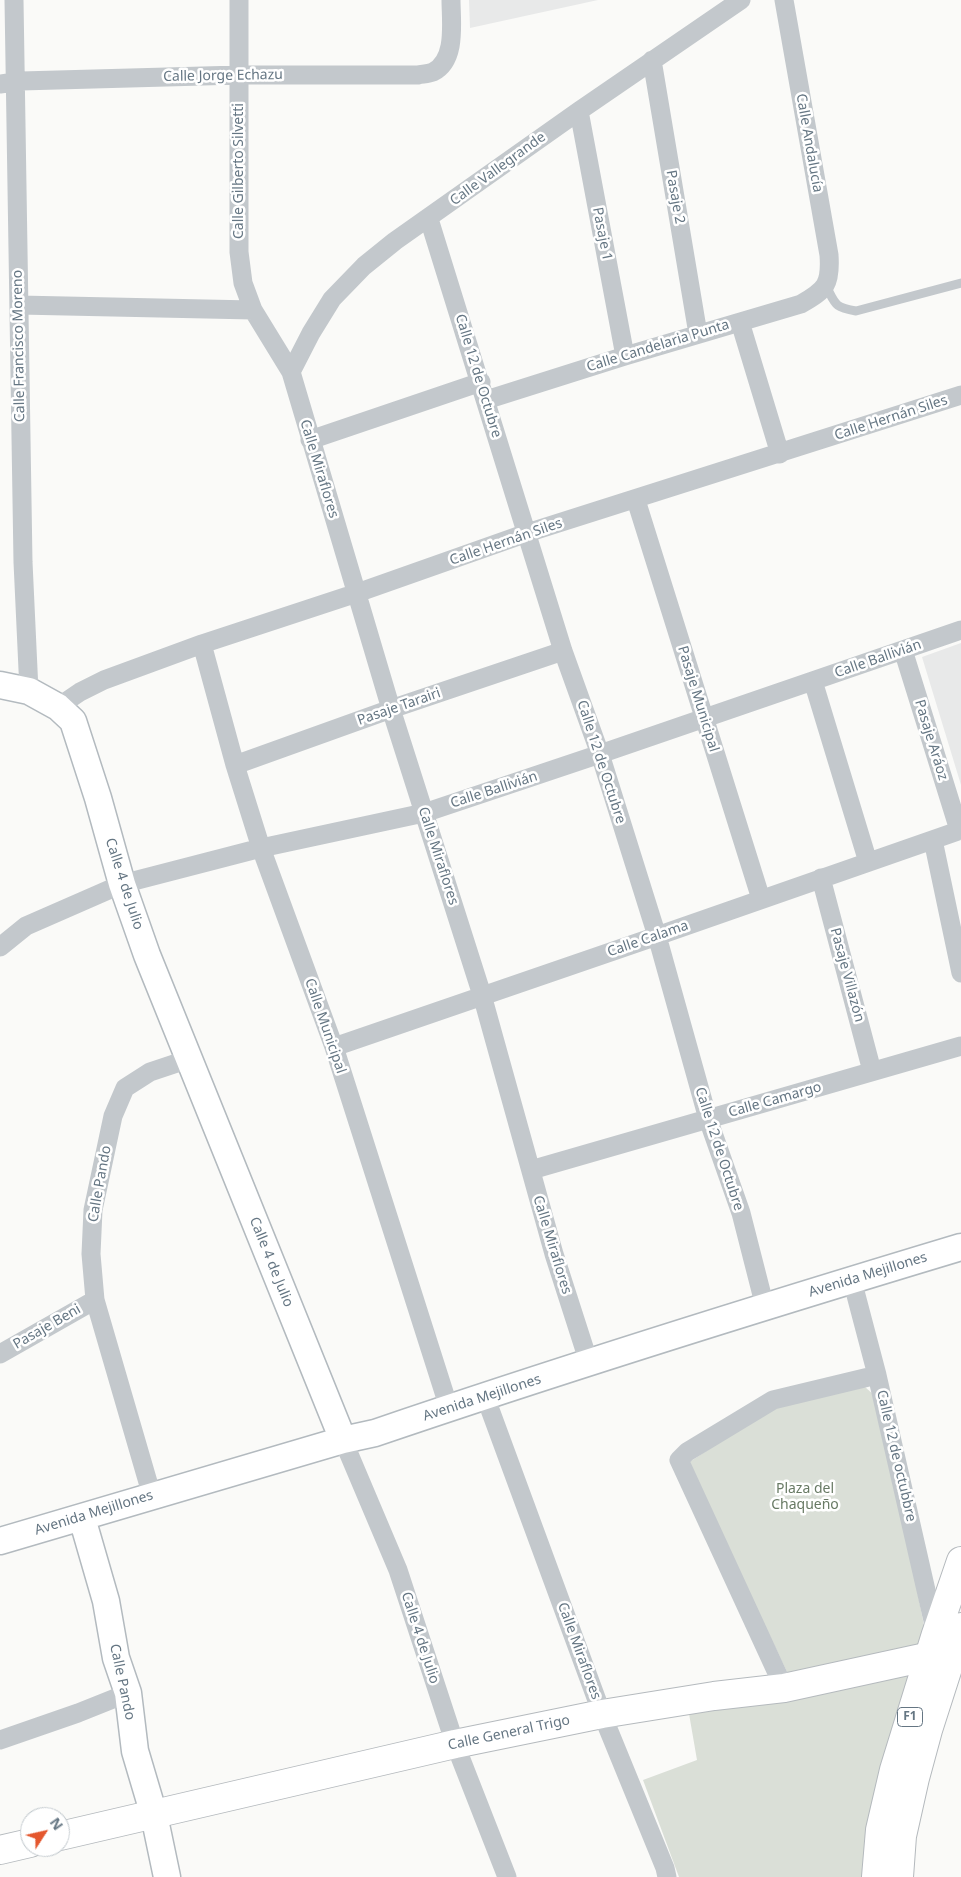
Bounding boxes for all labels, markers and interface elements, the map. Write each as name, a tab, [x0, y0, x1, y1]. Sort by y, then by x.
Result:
street label: Calle Jorge Echazu	[163, 67, 283, 85]
street label: Calle Andalucía	[792, 92, 826, 194]
street label: Calle Gilberto Silvetti	[231, 103, 247, 239]
street label: Calle Vallegrande	[447, 129, 549, 209]
street label: Pasaje 2	[662, 169, 688, 225]
street label: Pasaje 1	[589, 206, 615, 262]
street label: Calle Francisco Moreno	[9, 270, 29, 422]
street label: Calle 12 de Octubre	[451, 312, 505, 440]
street label: Calle Candelaria Punta	[585, 316, 731, 376]
street label: Calle Hernán Siles	[832, 392, 950, 444]
street label: Calle Miraflores	[296, 418, 342, 520]
street label: Calle Hernán Siles	[448, 515, 564, 569]
street label: Calle Ballivián	[832, 636, 924, 682]
street label: Pasaje Municipal	[674, 644, 722, 754]
street label: Pasaje Tarairi	[355, 685, 443, 729]
street label: Calle 12 de Octubre	[573, 698, 629, 826]
street label: Pasaje Aráoz	[911, 698, 951, 782]
street label: Calle Ballivián	[448, 768, 540, 812]
street label: Calle Miraflores	[414, 805, 462, 907]
street label: Calle 4 de Julio	[101, 836, 147, 932]
street label: Calle Calama	[605, 917, 691, 961]
street label: Pasaje Villazón	[826, 926, 868, 1024]
street label: Calle Municipal	[301, 976, 349, 1076]
street label: Calle Camargo	[727, 1079, 823, 1121]
street label: Calle 12 de Octubre	[691, 1085, 747, 1213]
street label: Calle Pando	[85, 1144, 115, 1224]
street label: Calle Miraflores	[529, 1194, 575, 1296]
street label: Calle 4 de Julio	[245, 1215, 297, 1309]
street label: Avenida Mejillones	[807, 1249, 929, 1301]
street label: Pasaje Beni	[10, 1301, 84, 1353]
street label: Avenida Mejillones	[421, 1371, 543, 1425]
street label: Calle 12 de octubbre	[873, 1388, 919, 1524]
park label: Plaza del Chaqueño	[771, 1481, 839, 1514]
street label: Avenida Mejillones	[33, 1487, 155, 1539]
street label: Calle 4 de Julio	[397, 1590, 443, 1686]
street label: Calle Miraflores	[554, 1600, 604, 1702]
street label: Calle Pando	[106, 1642, 138, 1722]
road number: F1	[898, 1708, 922, 1726]
street label: Calle General Trigo	[446, 1712, 572, 1754]
north arrow	[20, 1807, 70, 1857]
text: N	[46, 1814, 68, 1834]

